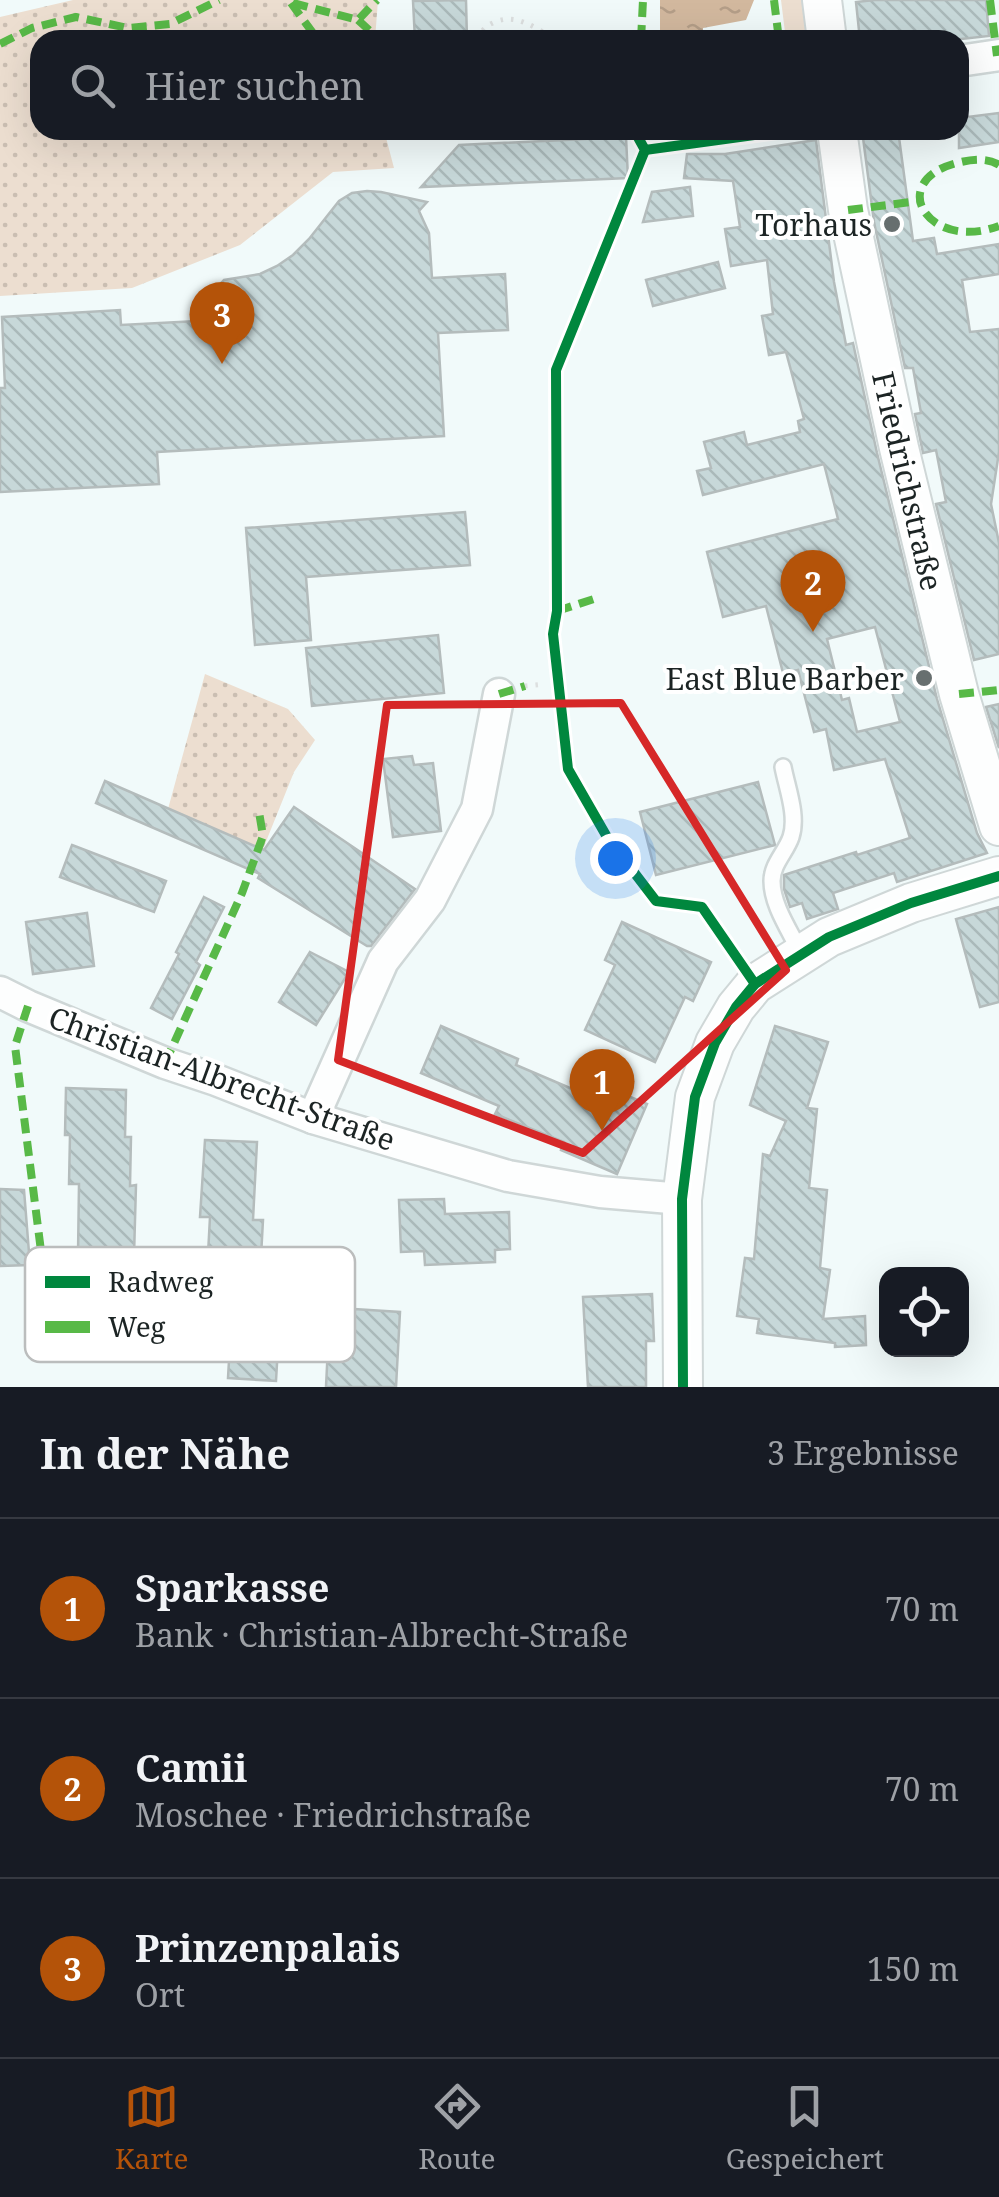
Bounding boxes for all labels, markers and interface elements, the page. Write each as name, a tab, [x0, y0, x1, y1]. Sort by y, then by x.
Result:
search box	[30, 30, 969, 140]
icon: search	[65, 58, 120, 113]
text: Hier suchen	[145, 59, 364, 111]
place label: Torhaus	[755, 204, 872, 245]
marker: Torhaus	[881, 213, 903, 235]
pin: 3	[190, 282, 254, 364]
street label: Friedrichstraße	[863, 368, 953, 594]
pin: 2	[780, 550, 846, 632]
place label: East Blue Barber	[665, 658, 904, 699]
marker: East Blue Barber	[913, 667, 935, 689]
your location	[590, 833, 641, 884]
street label: Christian-Albrecht-Straße	[43, 996, 401, 1160]
pin: 1	[570, 1048, 634, 1131]
legend	[25, 1247, 355, 1362]
text: Radweg	[108, 1262, 214, 1300]
map controls	[879, 1267, 969, 1357]
button: locate	[879, 1267, 969, 1357]
text: Weg	[108, 1307, 166, 1345]
text: In der Nähe	[40, 1424, 290, 1481]
text: 3 Ergebnisse	[767, 1431, 959, 1474]
text: Sparkasse	[135, 1561, 330, 1613]
text: 1	[63, 1587, 82, 1630]
text: 70 m	[885, 1587, 959, 1630]
text: Bank · Christian-Albrecht-Straße	[135, 1613, 628, 1656]
text: Camii	[135, 1741, 247, 1793]
text: 2	[63, 1767, 82, 1810]
text: 70 m	[885, 1767, 959, 1810]
text: Moschee · Friedrichstraße	[135, 1793, 531, 1836]
text: Prinzenpalais	[135, 1921, 400, 1973]
text: 3	[63, 1947, 82, 1990]
text: 150 m	[867, 1947, 959, 1990]
text: Ort	[135, 1973, 185, 2016]
tab: Karte	[115, 2079, 188, 2177]
tab: Route	[418, 2079, 496, 2177]
tab: Gespeichert	[726, 2079, 884, 2177]

